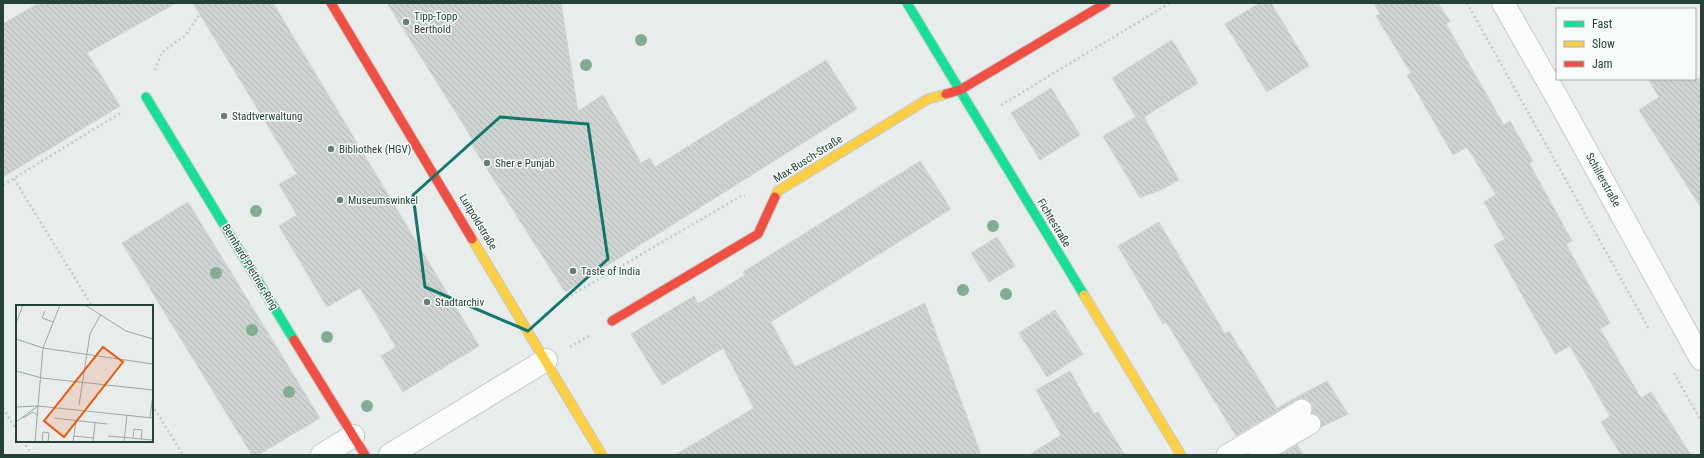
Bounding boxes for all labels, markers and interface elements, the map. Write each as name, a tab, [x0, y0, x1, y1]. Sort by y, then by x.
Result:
legend	[1556, 8, 1696, 80]
place label: Tipp-Topp Berthold	[414, 10, 457, 36]
marker: Tipp-Topp Berthold	[401, 17, 411, 27]
text: Fast	[1592, 17, 1613, 31]
text: Slow	[1592, 37, 1615, 51]
text: Jam	[1592, 57, 1613, 71]
place label: Stadtverwaltung	[232, 110, 302, 123]
marker: Stadtverwaltung	[219, 111, 229, 121]
street label: Max-Busch-Straße	[771, 133, 845, 185]
place label: Bibliothek (HGV)	[339, 143, 411, 156]
marker: Bibliothek (HGV)	[326, 144, 336, 154]
street label: Schillerstraße	[1583, 151, 1623, 209]
place label: Sher e Punjab	[495, 157, 555, 170]
marker: Sher e Punjab	[482, 158, 492, 168]
street label: Luitpoldstraße	[456, 192, 500, 252]
place label: Museumswinkel	[348, 194, 418, 207]
marker: Museumswinkel	[335, 195, 345, 205]
street label: Fichtestraße	[1034, 196, 1074, 250]
street label: Bernhard-Plettner-Ring	[219, 222, 281, 312]
place label: Taste of India	[581, 265, 640, 278]
marker: Taste of India	[568, 266, 578, 276]
place label: Stadtarchiv	[435, 296, 484, 309]
marker: Stadtarchiv	[422, 297, 432, 307]
inset map	[16, 305, 153, 442]

